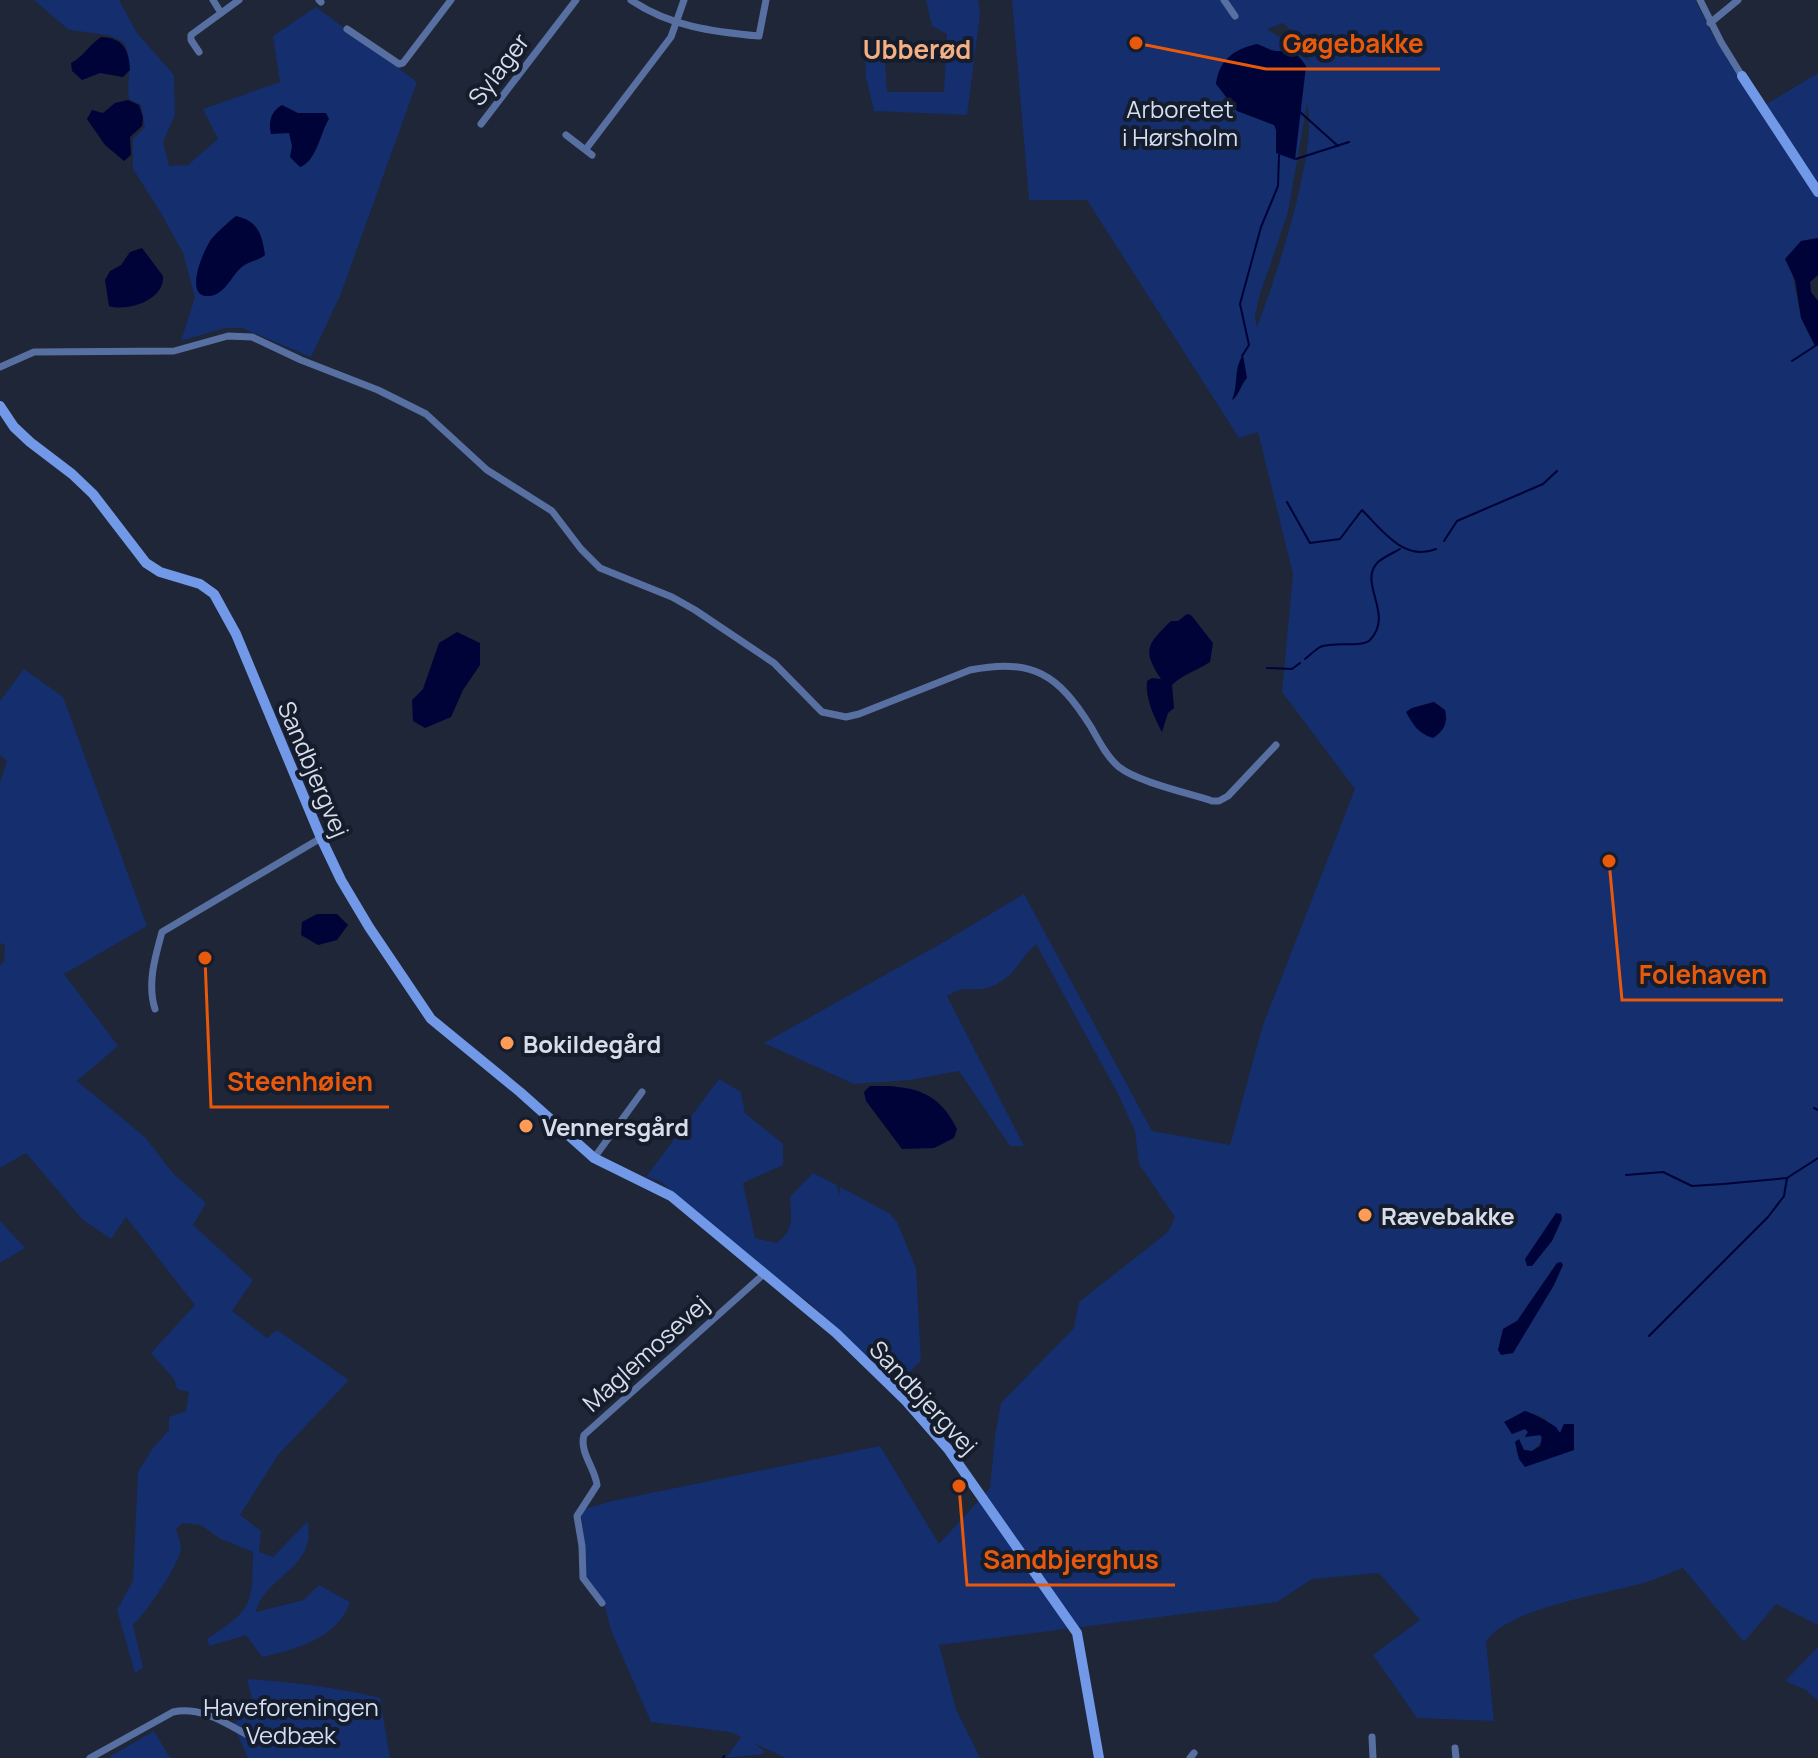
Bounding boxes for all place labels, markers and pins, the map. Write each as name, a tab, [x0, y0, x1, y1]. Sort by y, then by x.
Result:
callout: Gøgebakke	[1266, 19, 1440, 69]
callout: Folehaven	[1622, 950, 1783, 1000]
place label: Bokildegård	[523, 1027, 661, 1060]
marker: Bokildegård	[498, 1034, 516, 1052]
callout: Steenhøien	[211, 1057, 389, 1107]
place label: Vennersgård	[542, 1110, 689, 1143]
marker: Vennersgård	[517, 1117, 535, 1135]
place label: Rævebakke	[1381, 1199, 1515, 1232]
marker: Rævebakke	[1356, 1206, 1374, 1224]
callout: Sandbjerghus	[967, 1535, 1175, 1585]

